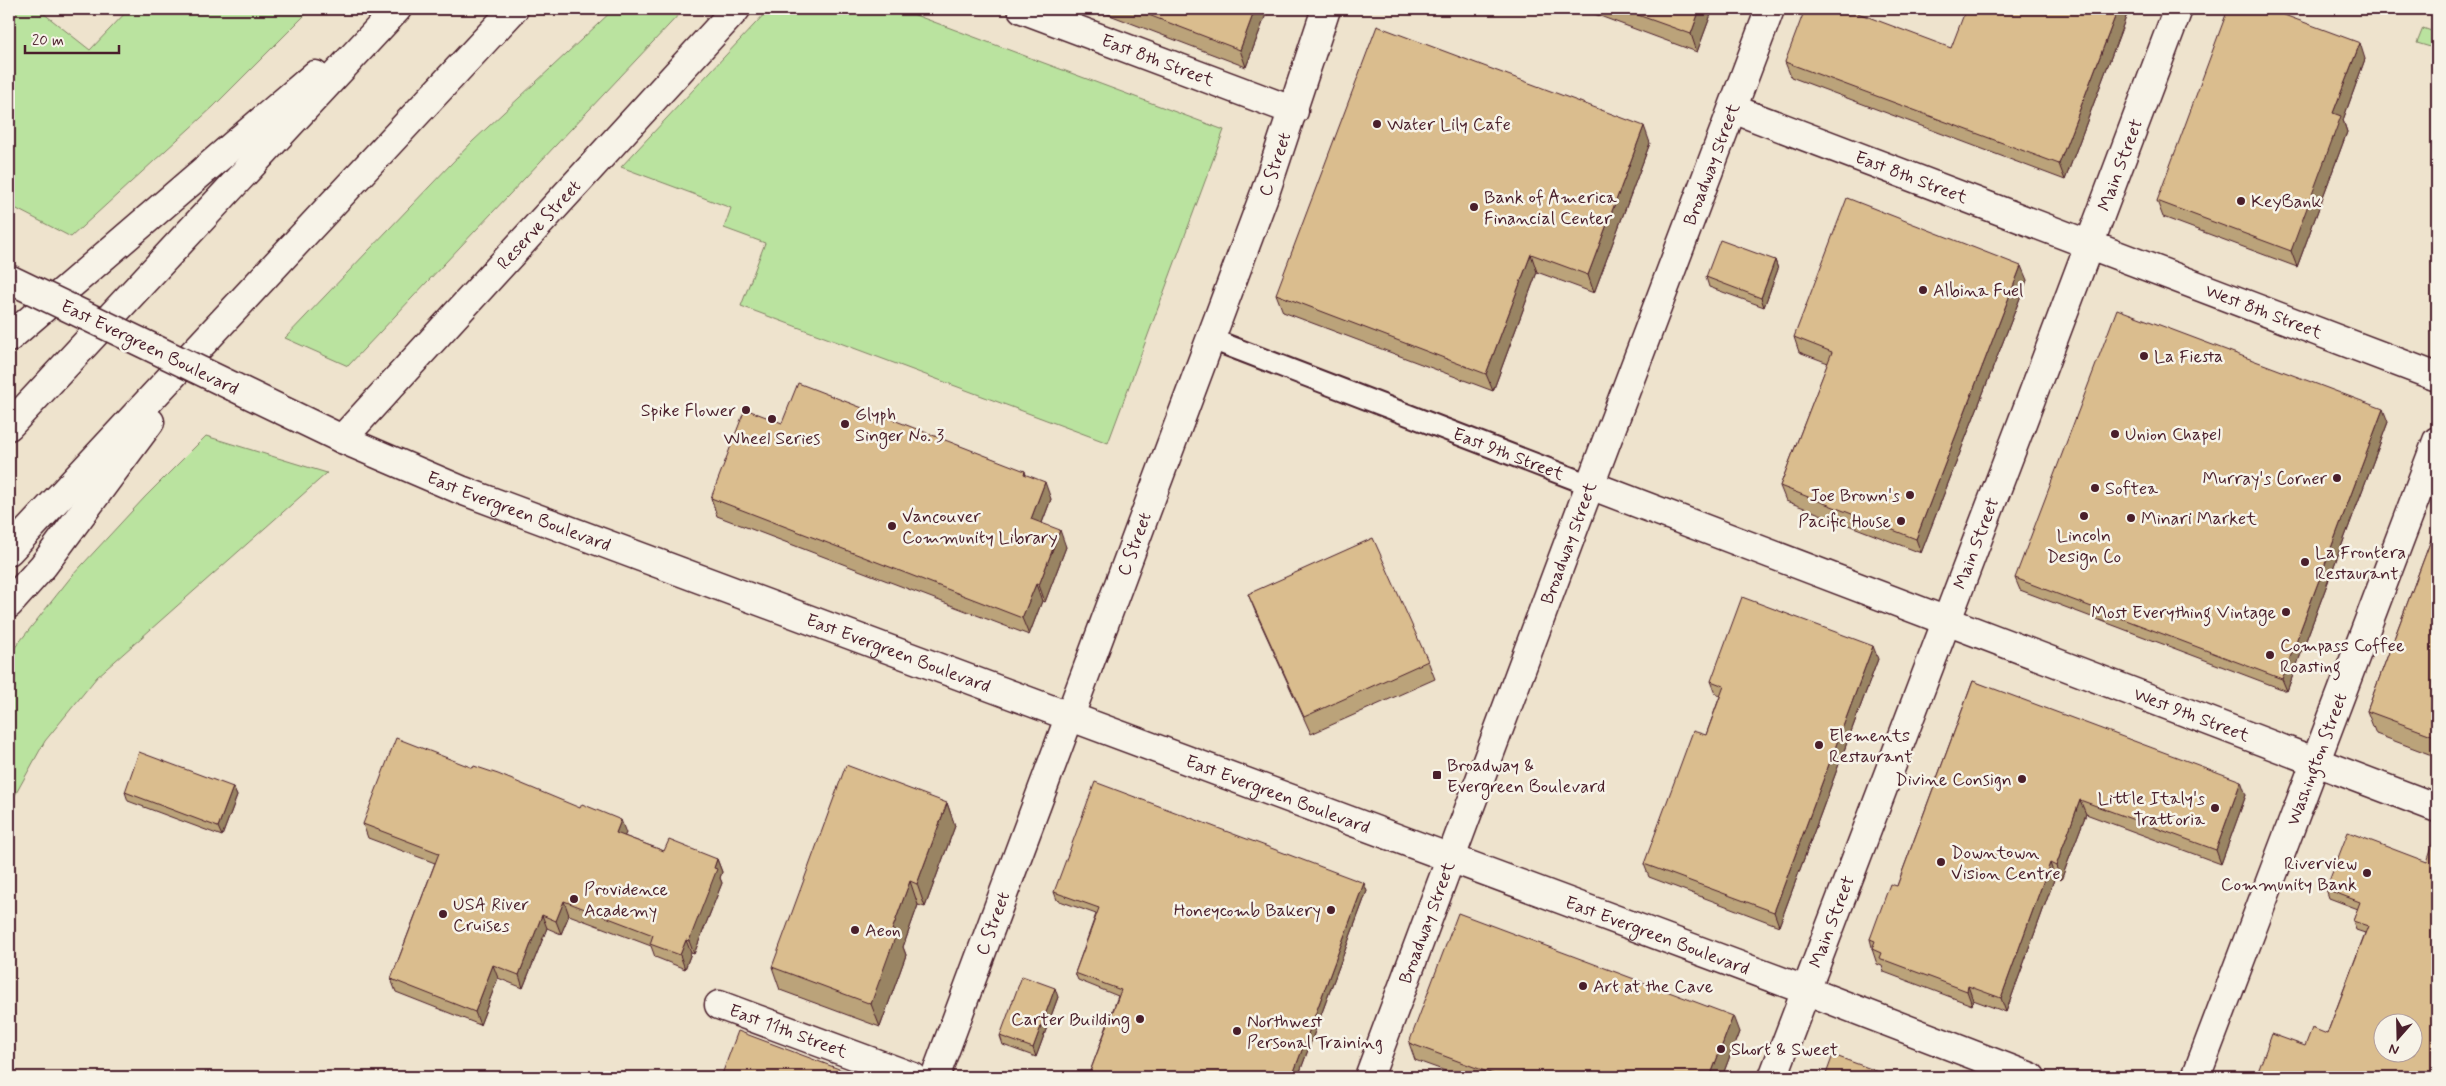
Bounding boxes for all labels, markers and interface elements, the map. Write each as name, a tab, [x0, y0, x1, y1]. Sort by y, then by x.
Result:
scale bar	[25, 22, 119, 54]
street label: East 8th Street	[1098, 29, 1217, 93]
text: 20 m	[32, 31, 64, 51]
street label: Broadway Street	[1678, 100, 1746, 229]
place label: Water Lily Cafe	[1387, 113, 1511, 137]
street label: Main Street	[2093, 116, 2149, 215]
marker: Water Lily Cafe	[1371, 118, 1383, 130]
street label: C Street	[1254, 129, 1297, 200]
street label: East 8th Street	[1852, 146, 1971, 210]
street label: Reserve Street	[492, 175, 587, 275]
place label: Bank of America Financial Center	[1484, 186, 1617, 231]
place label: KeyBank	[2251, 190, 2322, 214]
marker: KeyBank	[2235, 195, 2247, 207]
marker: Bank of America Financial Center	[1468, 201, 1480, 213]
place label: Albina Fuel	[1933, 279, 2024, 303]
street label: West 8th Street	[2201, 279, 2326, 345]
marker: Albina Fuel	[1917, 284, 1929, 296]
street label: East Evergreen Boulevard	[56, 294, 242, 402]
place label: La Fiesta	[2154, 345, 2223, 369]
marker: La Fiesta	[2138, 350, 2150, 362]
place label: Spike Flower	[641, 399, 736, 423]
place label: Glyph Singer No. 3	[855, 403, 944, 449]
marker: Spike Flower	[740, 404, 752, 416]
marker: Wheel Series	[766, 413, 778, 425]
marker: Glyph Singer No. 3	[839, 418, 851, 430]
street label: East 9th Street	[1449, 422, 1568, 487]
place label: Union Chapel	[2125, 423, 2221, 447]
place label: Wheel Series	[724, 427, 820, 451]
marker: Union Chapel	[2109, 428, 2121, 440]
street label: East Evergreen Boulevard	[423, 466, 614, 558]
place label: Murray's Corner	[2202, 467, 2328, 491]
marker: Murray's Corner	[2331, 472, 2343, 484]
place label: Softea	[2105, 477, 2158, 501]
street label: Broadway Street	[1536, 479, 1603, 608]
marker: Softea	[2089, 482, 2101, 494]
place label: Joe Brown's	[1810, 484, 1900, 508]
marker: Joe Brown's	[1904, 489, 1916, 501]
street label: Main Street	[1948, 494, 2005, 593]
place label: Vancouver Community Library	[902, 505, 1058, 550]
place label: Minari Market	[2141, 507, 2257, 531]
street label: C Street	[1112, 509, 1158, 579]
place label: Pacific House	[1798, 510, 1891, 534]
marker: Lincoln Design Co	[2078, 510, 2090, 522]
marker: Minari Market	[2125, 512, 2137, 524]
marker: Pacific House	[1895, 515, 1907, 527]
marker: Vancouver Community Library	[886, 520, 898, 532]
place label: Lincoln Design Co	[2047, 524, 2121, 570]
place label: La Frontera Restaurant	[2315, 541, 2406, 586]
marker: La Frontera Restaurant	[2299, 556, 2311, 568]
place label: Most Everything Vintage	[2091, 601, 2276, 627]
marker: Most Everything Vintage	[2280, 606, 2292, 618]
street label: East Evergreen Boulevard	[802, 608, 994, 699]
place label: Compass Coffee Roasting	[2280, 634, 2404, 681]
marker: Compass Coffee Roasting	[2264, 649, 2276, 661]
street label: West 9th Street	[2130, 682, 2253, 749]
street label: Washington Street	[2281, 689, 2354, 829]
place label: Elements Restaurant	[1829, 724, 1913, 769]
marker: Elements Restaurant	[1813, 739, 1825, 751]
street label: East Evergreen Boulevard	[1182, 750, 1373, 840]
place label: Broadway & Evergreen Boulevard	[1447, 754, 1605, 800]
place label: Divine Consign	[1895, 768, 2012, 792]
marker: Broadway & Evergreen Boulevard	[1431, 769, 1443, 781]
marker: Divine Consign	[2016, 773, 2028, 785]
place label: Little Italy's Trattoria	[2098, 787, 2205, 832]
marker: Little Italy's Trattoria	[2209, 802, 2221, 814]
place label: Downtown Vision Centre	[1951, 841, 2061, 886]
place label: Riverview Community Bank	[2221, 852, 2357, 897]
marker: Downtown Vision Centre	[1935, 856, 1947, 868]
street label: Broadway Street	[1394, 858, 1462, 987]
marker: Riverview Community Bank	[2361, 867, 2373, 879]
street label: Main Street	[1804, 873, 1861, 972]
place label: Providence Academy	[584, 878, 668, 923]
street label: C Street	[970, 888, 1016, 959]
street label: East Evergreen Boulevard	[1562, 891, 1753, 981]
place label: USA River Cruises	[453, 893, 530, 938]
marker: Providence Academy	[568, 893, 580, 905]
place label: Honeycomb Bakery	[1174, 899, 1321, 923]
marker: Honeycomb Bakery	[1325, 904, 1337, 916]
marker: USA River Cruises	[437, 908, 449, 920]
place label: Aeon	[865, 919, 901, 943]
marker: Aeon	[849, 924, 861, 936]
place label: Art at the Cave	[1593, 975, 1713, 999]
marker: Art at the Cave	[1577, 980, 1589, 992]
street label: East 11th Street	[726, 999, 851, 1065]
place label: Carter Building	[1011, 1008, 1130, 1033]
place label: Northwest Personal Training	[1247, 1010, 1383, 1055]
marker: Carter Building	[1134, 1013, 1146, 1025]
north arrow	[2374, 1014, 2424, 1064]
marker: Northwest Personal Training	[1231, 1025, 1243, 1037]
place label: Short & Sweet	[1731, 1038, 1838, 1062]
text: N	[2386, 1039, 2401, 1059]
marker: Short & Sweet	[1715, 1043, 1727, 1055]

